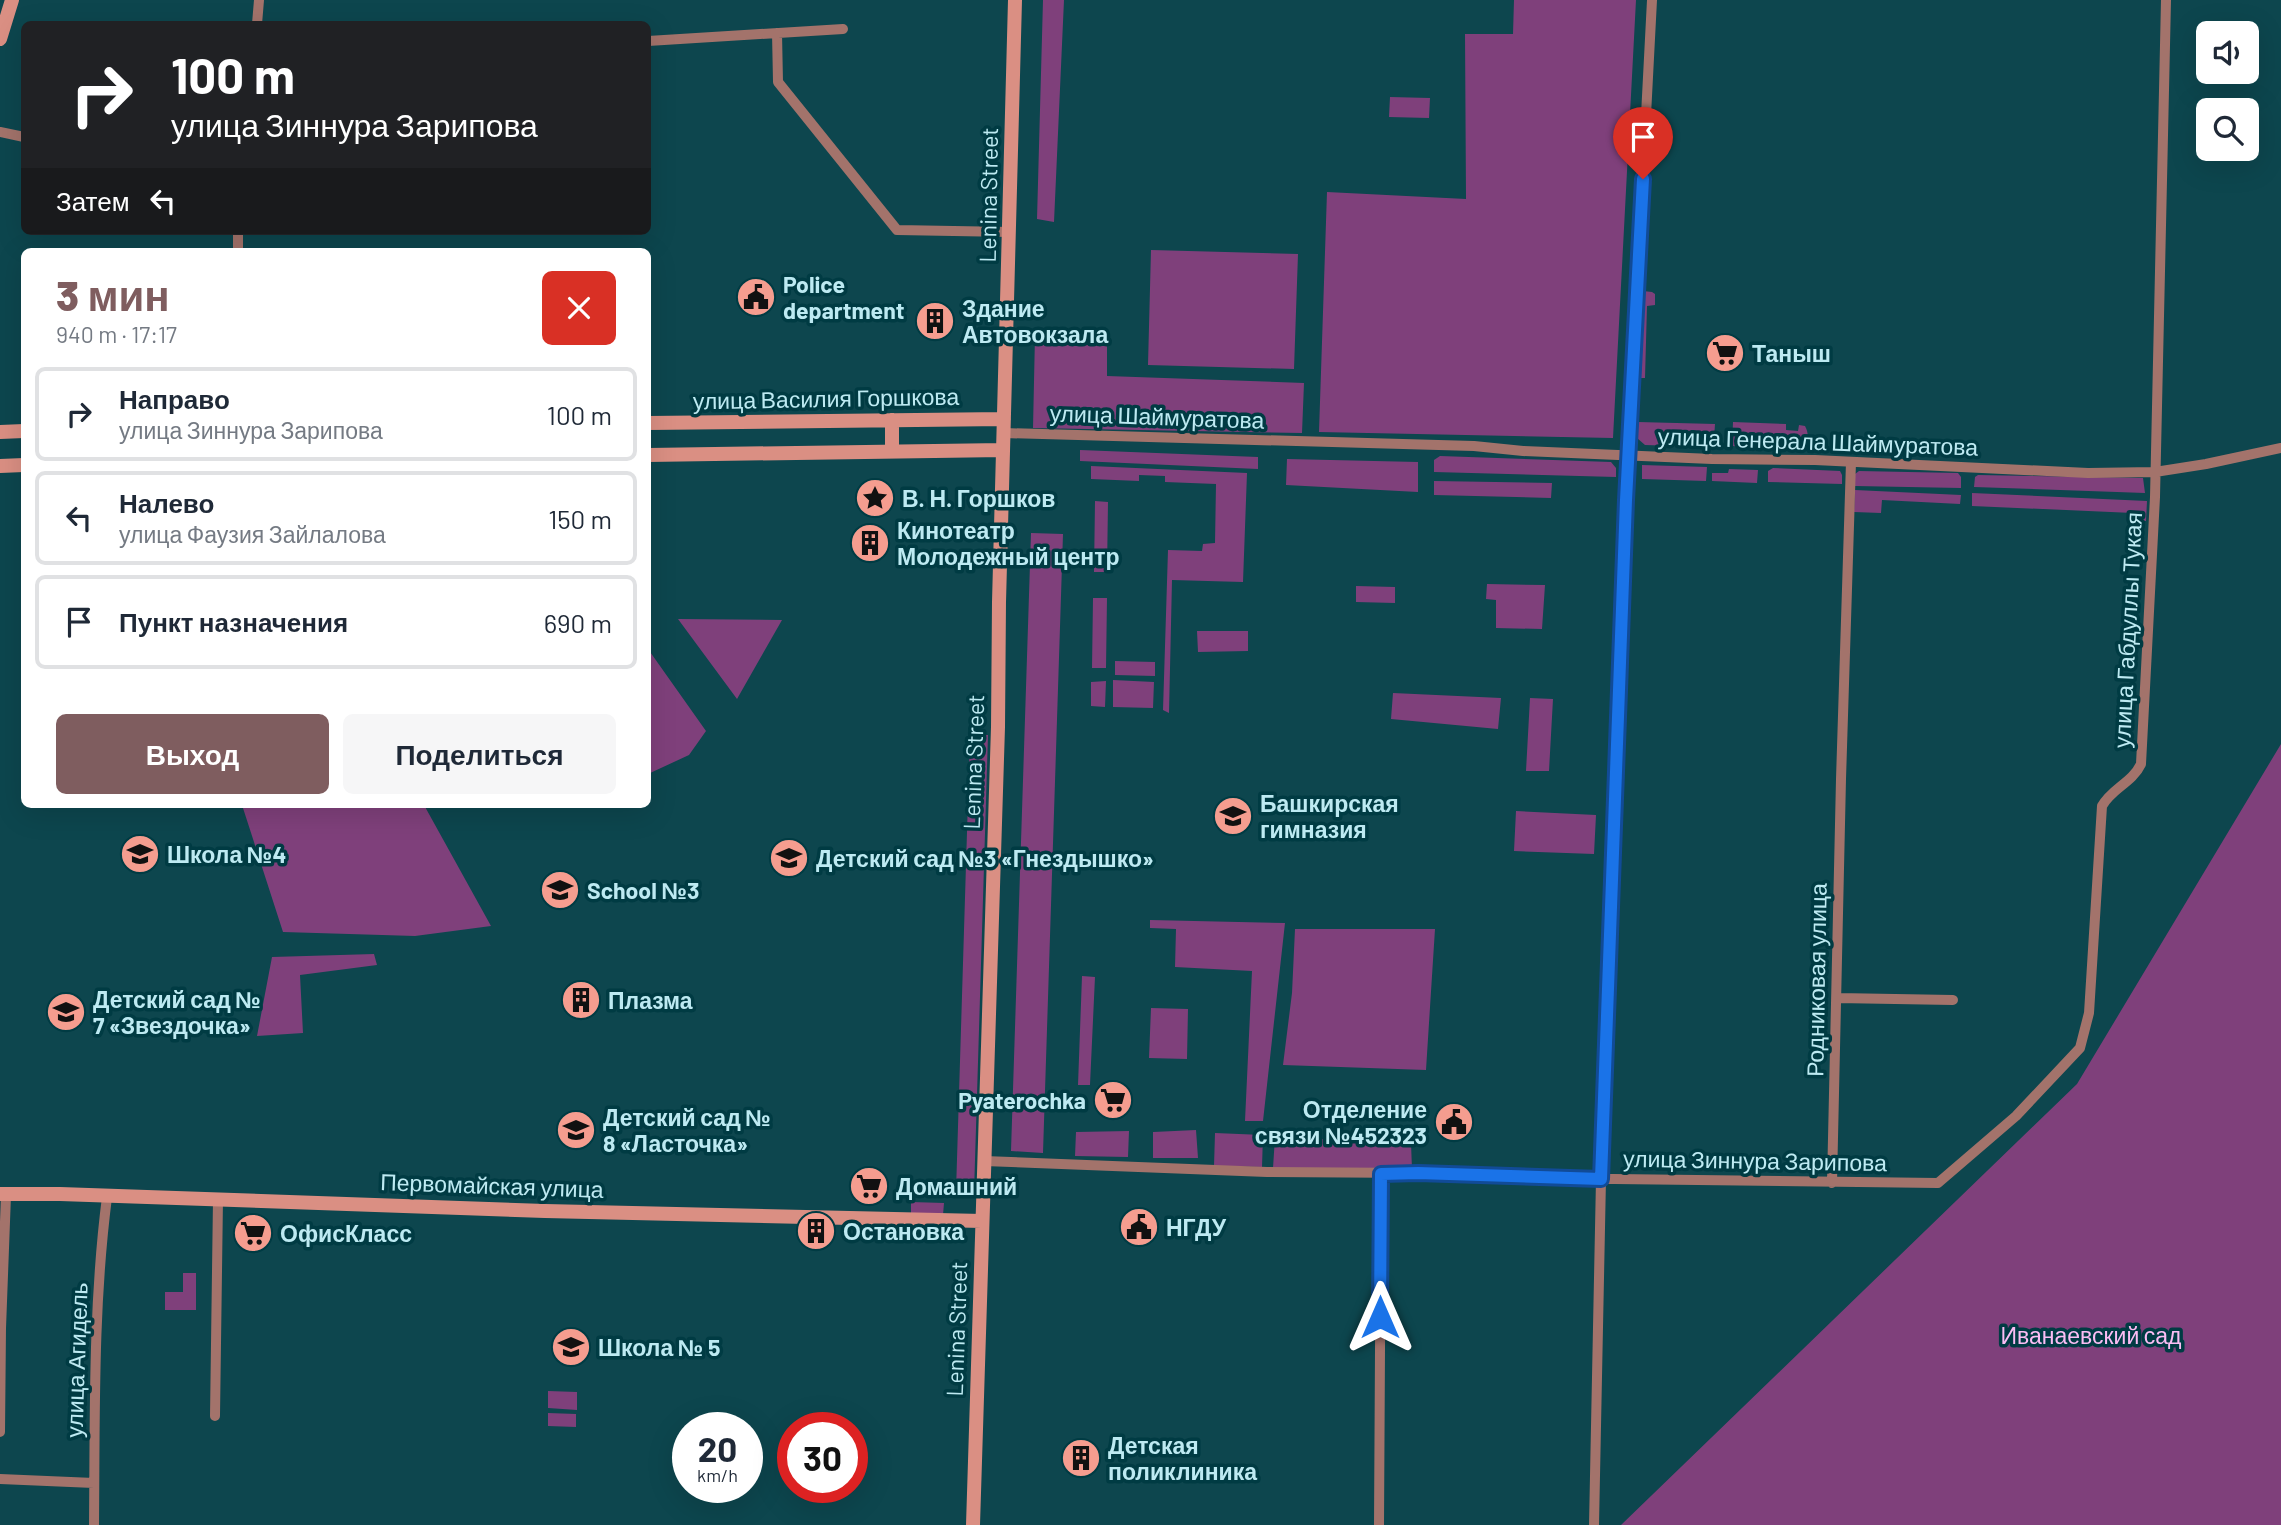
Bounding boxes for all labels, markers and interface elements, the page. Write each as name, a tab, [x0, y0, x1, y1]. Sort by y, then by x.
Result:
map controls	[2196, 21, 2259, 161]
button: sound	[2196, 21, 2259, 84]
text: 100 m	[171, 45, 295, 104]
icon: right	[56, 49, 147, 140]
button: search	[2196, 98, 2259, 161]
text: улица Зиннура Зарипова	[171, 105, 538, 143]
pin	[1613, 107, 1673, 179]
icon: arrive	[1624, 118, 1662, 156]
street label: Lenina Street	[973, 127, 1003, 263]
icon: left	[144, 182, 182, 220]
text: Затем	[56, 185, 130, 216]
text: 3 мин	[56, 269, 170, 319]
place label: Police department	[783, 270, 905, 324]
button: close	[542, 271, 616, 345]
public building icon: Police department	[735, 276, 777, 318]
place label: Здание Автовокзала	[962, 294, 1108, 348]
building icon: Здание Автовокзала	[914, 300, 956, 342]
text: 940 m · 17:17	[56, 320, 177, 348]
supermarket icon: Таныш	[1704, 332, 1746, 374]
place label: Таныш	[1752, 339, 1831, 367]
street label: улица Василия Горшкова	[693, 382, 960, 414]
text: Направо	[119, 383, 230, 414]
icon: right	[60, 395, 98, 433]
street label: улица Шаймуратова	[1049, 398, 1265, 434]
text: 100 m	[547, 399, 612, 430]
text: улица Зиннура Зарипова	[119, 416, 383, 444]
street label: улица Генерала Шаймуратова	[1657, 421, 1979, 461]
place icon: В. Н. Горшков	[854, 477, 896, 519]
place label: В. Н. Горшков	[902, 484, 1055, 512]
text: Налево	[119, 487, 214, 518]
icon: left	[60, 499, 98, 537]
text: 150 m	[548, 503, 612, 534]
street label: улица Габдуллы Тукая	[2107, 511, 2147, 749]
place label: Кинотеатр Молодежный центр	[897, 516, 1120, 570]
text: улица Фаузия Зайлалова	[119, 520, 386, 548]
building icon: Кинотеатр Молодежный центр	[849, 522, 891, 564]
icon: arrive	[60, 603, 98, 641]
text: Пункт назначения	[119, 606, 348, 637]
text: 690 m	[544, 607, 612, 638]
street label: Lenina Street	[957, 694, 989, 830]
button: Выход	[56, 714, 329, 794]
button: Поделиться	[343, 714, 616, 794]
place label: Башкирская гимназия	[1260, 789, 1399, 843]
school or university icon: Башкирская гимназия	[1212, 795, 1254, 837]
school or university icon: Школа №4	[119, 833, 161, 875]
school or university icon: Детский сад №3 «Гнездышко»	[768, 837, 810, 879]
place label: Школа №4	[167, 840, 286, 868]
place label: Детский сад №3 «Гнездышко»	[816, 844, 1154, 872]
school or university icon: School №3	[539, 869, 581, 911]
place label: School №3	[587, 876, 699, 904]
street label: Родниковая улица	[1800, 883, 1832, 1077]
building icon: Плазма	[560, 979, 602, 1021]
place label: Детский сад № 7 «Звездочка»	[93, 985, 261, 1039]
place label: Плазма	[608, 986, 693, 1014]
school or university icon: Детский сад № 7 «Звездочка»	[45, 991, 87, 1033]
supermarket icon: Pyaterochka	[1092, 1079, 1134, 1121]
place label: Pyaterochka	[958, 1086, 1086, 1114]
place label: Отделение связи №452323	[1255, 1095, 1427, 1149]
public building icon: Отделение связи №452323	[1433, 1101, 1475, 1143]
place label: Детский сад № 8 «Ласточка»	[603, 1103, 771, 1157]
school or university icon: Детский сад № 8 «Ласточка»	[555, 1109, 597, 1151]
street label: улица Зиннура Зарипова	[1623, 1144, 1887, 1176]
supermarket icon: Домашний	[848, 1165, 890, 1207]
street label: Первомайская улица	[380, 1167, 604, 1203]
place label: Домашний	[896, 1172, 1017, 1200]
public building icon: НГДУ	[1118, 1206, 1160, 1248]
building icon: Остановка	[795, 1210, 837, 1252]
supermarket icon: ОфисКласс	[232, 1212, 274, 1254]
place label: НГДУ	[1166, 1213, 1227, 1241]
place label: Остановка	[843, 1217, 964, 1245]
place label: ОфисКласс	[280, 1219, 412, 1247]
street label: Lenina Street	[940, 1261, 972, 1397]
position arrow	[1343, 1280, 1417, 1354]
street label: улица Агидель	[59, 1282, 93, 1438]
park label: Иванаевский сад	[2000, 1321, 2182, 1349]
school or university icon: Школа № 5	[550, 1326, 592, 1368]
place label: Школа № 5	[598, 1333, 720, 1361]
speed limit sign: 30	[777, 1412, 868, 1503]
text: 20	[698, 1427, 737, 1469]
place label: Детская поликлиника	[1108, 1431, 1257, 1485]
building icon: Детская поликлиника	[1060, 1437, 1102, 1479]
text: km/h	[697, 1464, 738, 1486]

